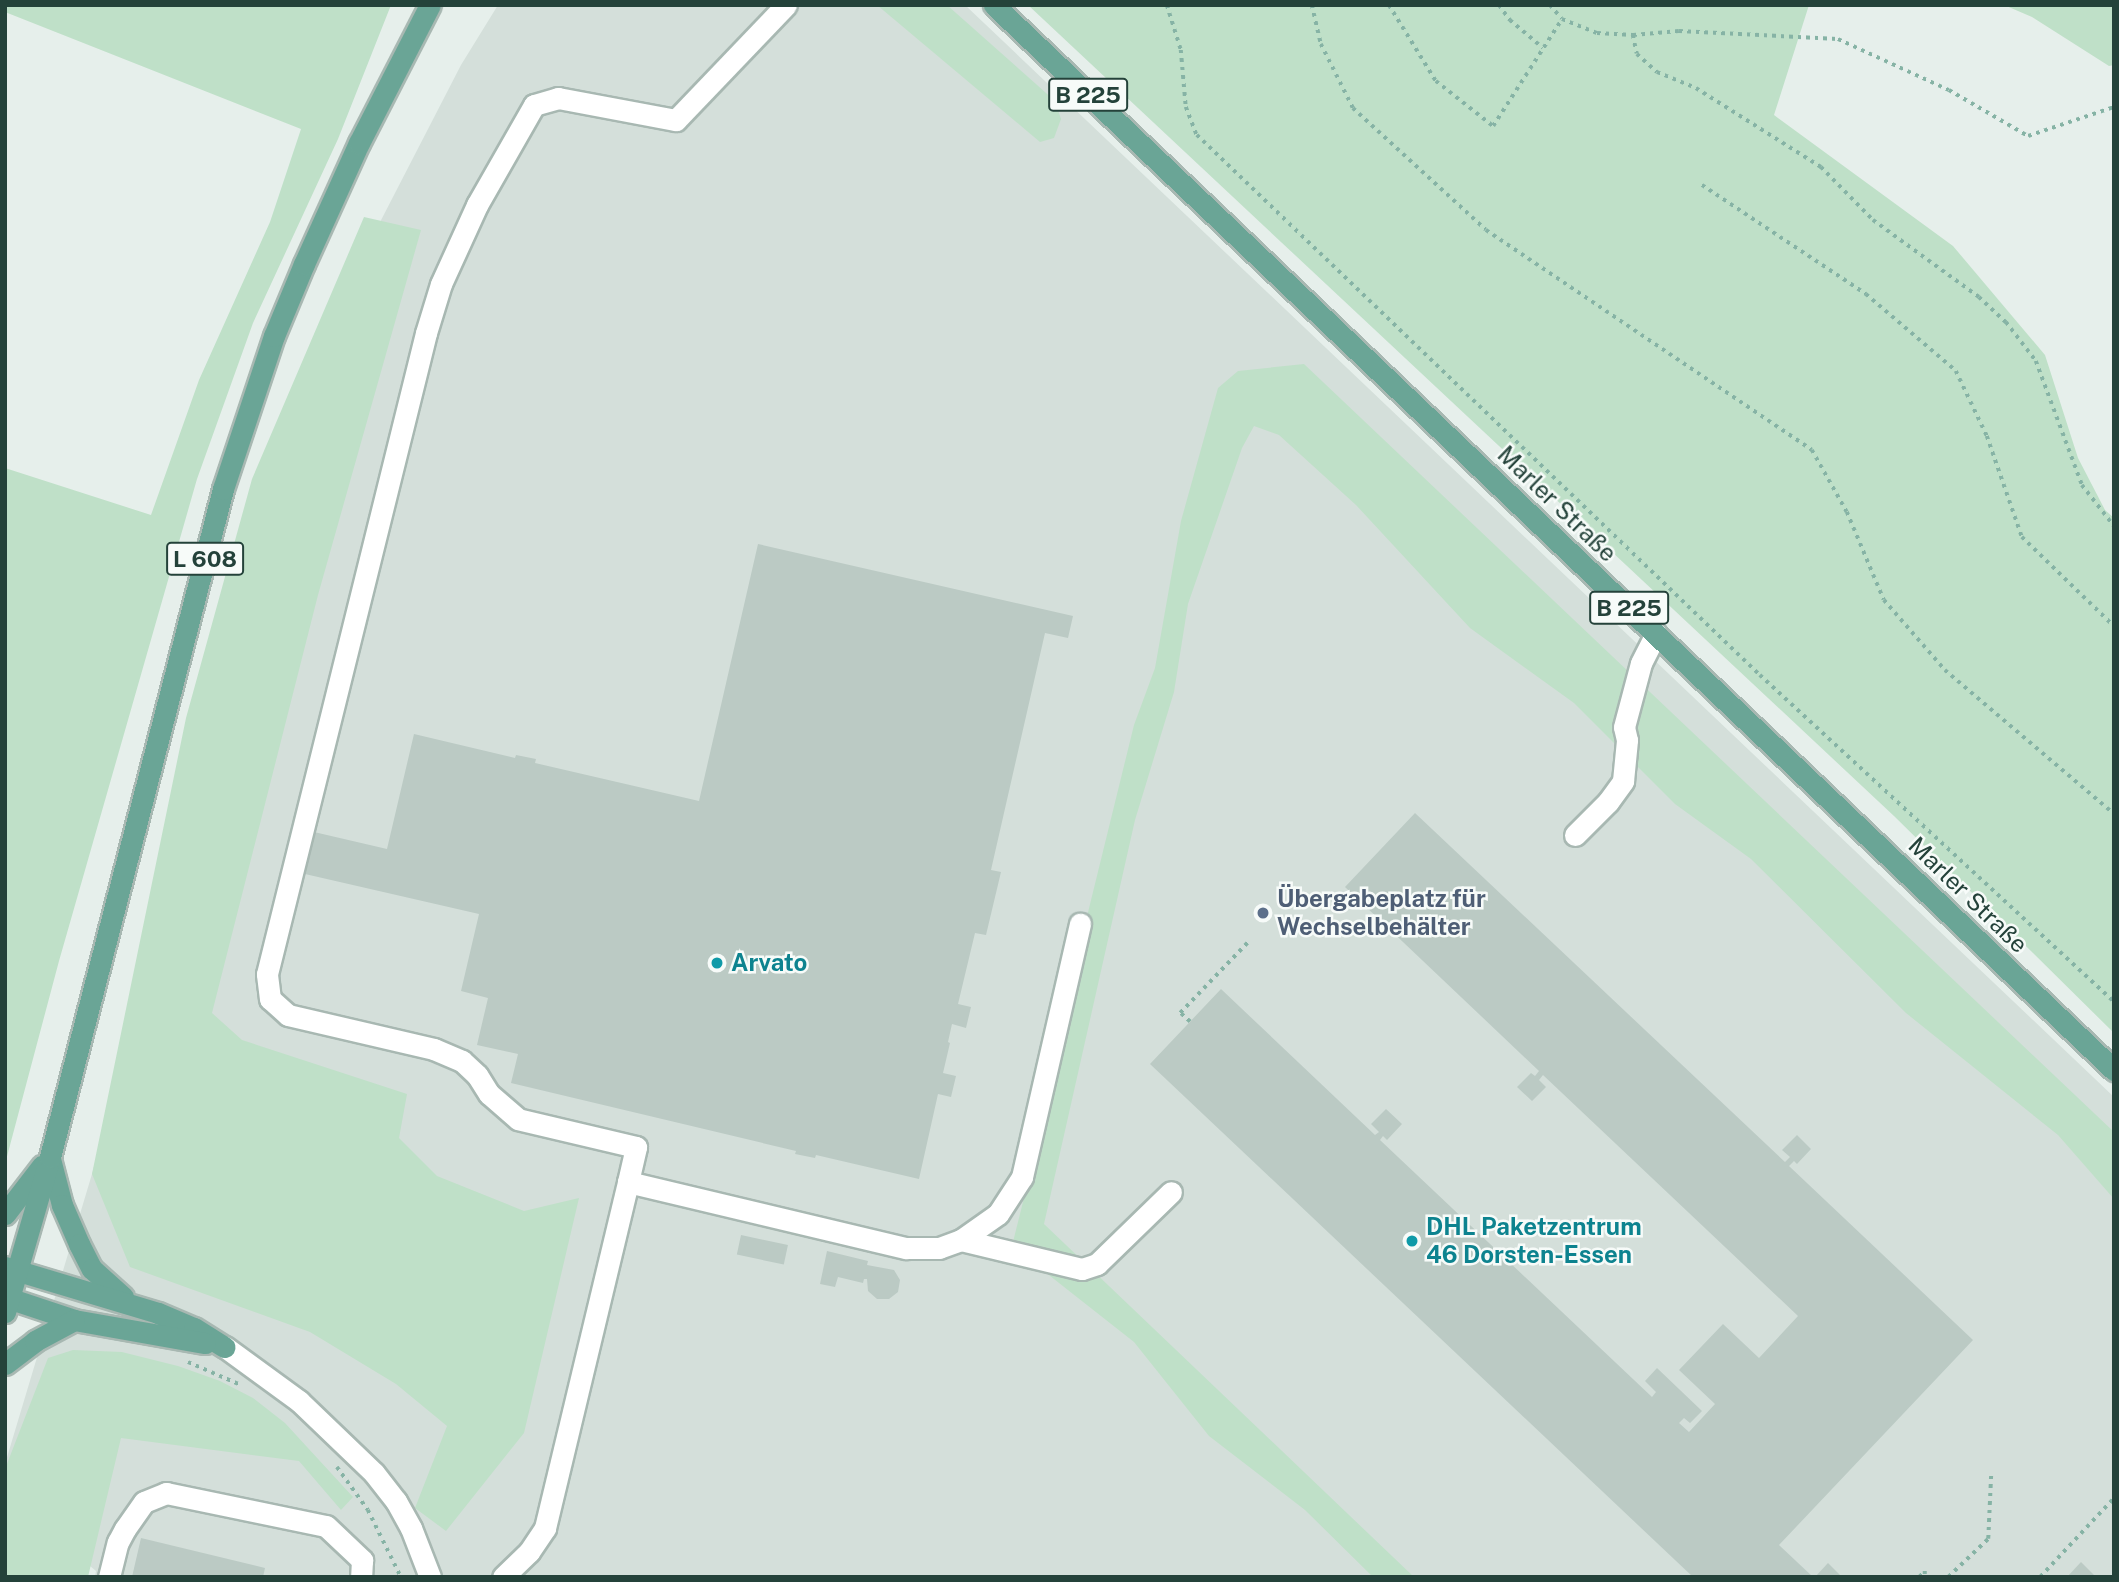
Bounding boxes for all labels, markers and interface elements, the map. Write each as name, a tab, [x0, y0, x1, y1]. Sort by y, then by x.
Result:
road number: B 225	[1048, 76, 1128, 114]
street label: Marler Straße	[1492, 440, 1622, 568]
road number: L 608	[165, 540, 245, 579]
road number: B 225	[1589, 588, 1669, 628]
street label: Marler Straße	[1903, 831, 2033, 959]
place label: Übergabeplatz für Wechselbehälter	[1277, 885, 1486, 941]
marker: Übergabeplatz für Wechselbehälter	[1255, 905, 1271, 921]
place label: Arvato	[731, 949, 807, 977]
marker: Arvato	[709, 955, 725, 971]
place label: DHL Paketzentrum 46 Dorsten-Essen	[1426, 1213, 1642, 1269]
marker: DHL Paketzentrum 46 Dorsten-Essen	[1404, 1233, 1420, 1249]

